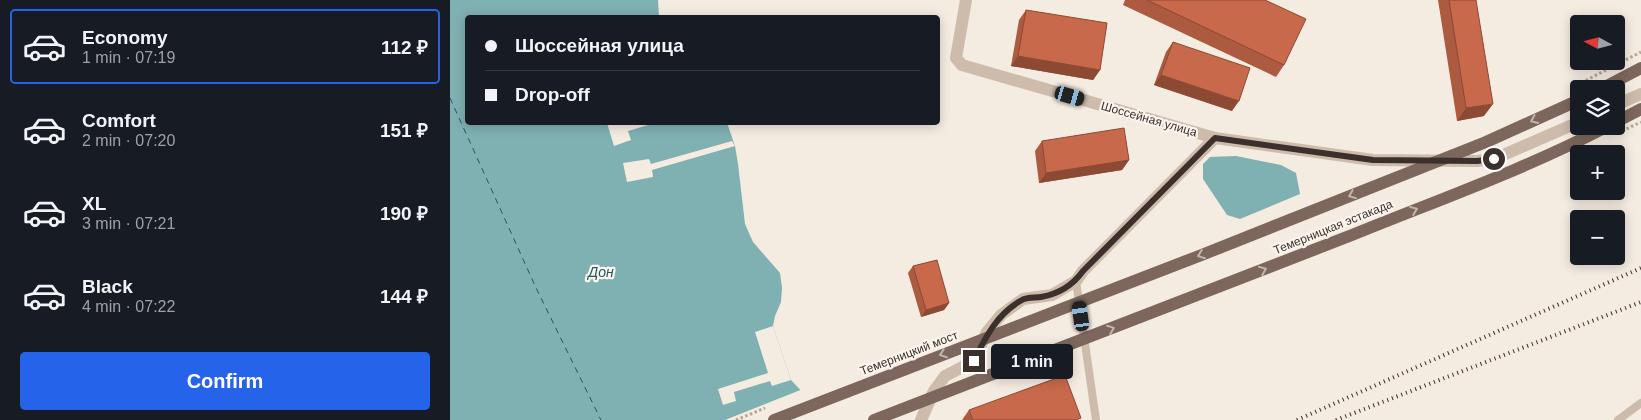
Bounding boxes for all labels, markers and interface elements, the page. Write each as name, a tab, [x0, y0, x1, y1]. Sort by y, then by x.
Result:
north arrow	[1570, 15, 1625, 70]
map controls	[1570, 15, 1625, 265]
icon: car	[22, 24, 67, 69]
text: Economy	[82, 27, 168, 48]
text: Шоссейная улица	[515, 35, 684, 56]
text: 112 ₽	[381, 37, 428, 58]
text: 1 min · 07:19	[82, 49, 175, 66]
button: layers	[1570, 80, 1625, 135]
text: Drop-off	[515, 84, 590, 105]
car	[1053, 85, 1086, 107]
street label: Шоссейная улица	[1099, 99, 1199, 139]
icon: car	[22, 107, 67, 152]
text: Comfort	[82, 110, 156, 131]
one-way arrow	[1530, 113, 1539, 124]
text: 151 ₽	[380, 120, 428, 141]
text: 2 min · 07:20	[82, 132, 175, 149]
button: +	[1570, 145, 1625, 200]
route start	[1483, 148, 1505, 170]
one-way arrow	[1348, 189, 1357, 199]
icon: car	[22, 190, 67, 235]
text: XL	[82, 193, 106, 214]
street label: Темерницкая эстакада	[1271, 197, 1395, 257]
text: 190 ₽	[380, 203, 428, 224]
one-way arrow	[1409, 206, 1418, 216]
button: −	[1570, 210, 1625, 265]
text: 3 min · 07:21	[82, 215, 175, 232]
one-way arrow	[1197, 249, 1206, 260]
water label: Дон	[586, 264, 614, 280]
one-way arrow	[1258, 266, 1267, 277]
icon: car	[22, 273, 67, 318]
text: Black	[82, 276, 133, 297]
text: 144 ₽	[380, 286, 428, 307]
text: 4 min · 07:22	[82, 298, 175, 315]
car	[1071, 300, 1090, 332]
one-way arrow	[1106, 325, 1115, 335]
street label: Темерницкий мост	[858, 328, 960, 378]
callout: 1 min	[992, 344, 1074, 378]
one-way arrow	[939, 349, 947, 359]
route end	[963, 350, 985, 372]
button: Confirm	[20, 352, 430, 410]
text: 1 min	[1011, 353, 1053, 370]

